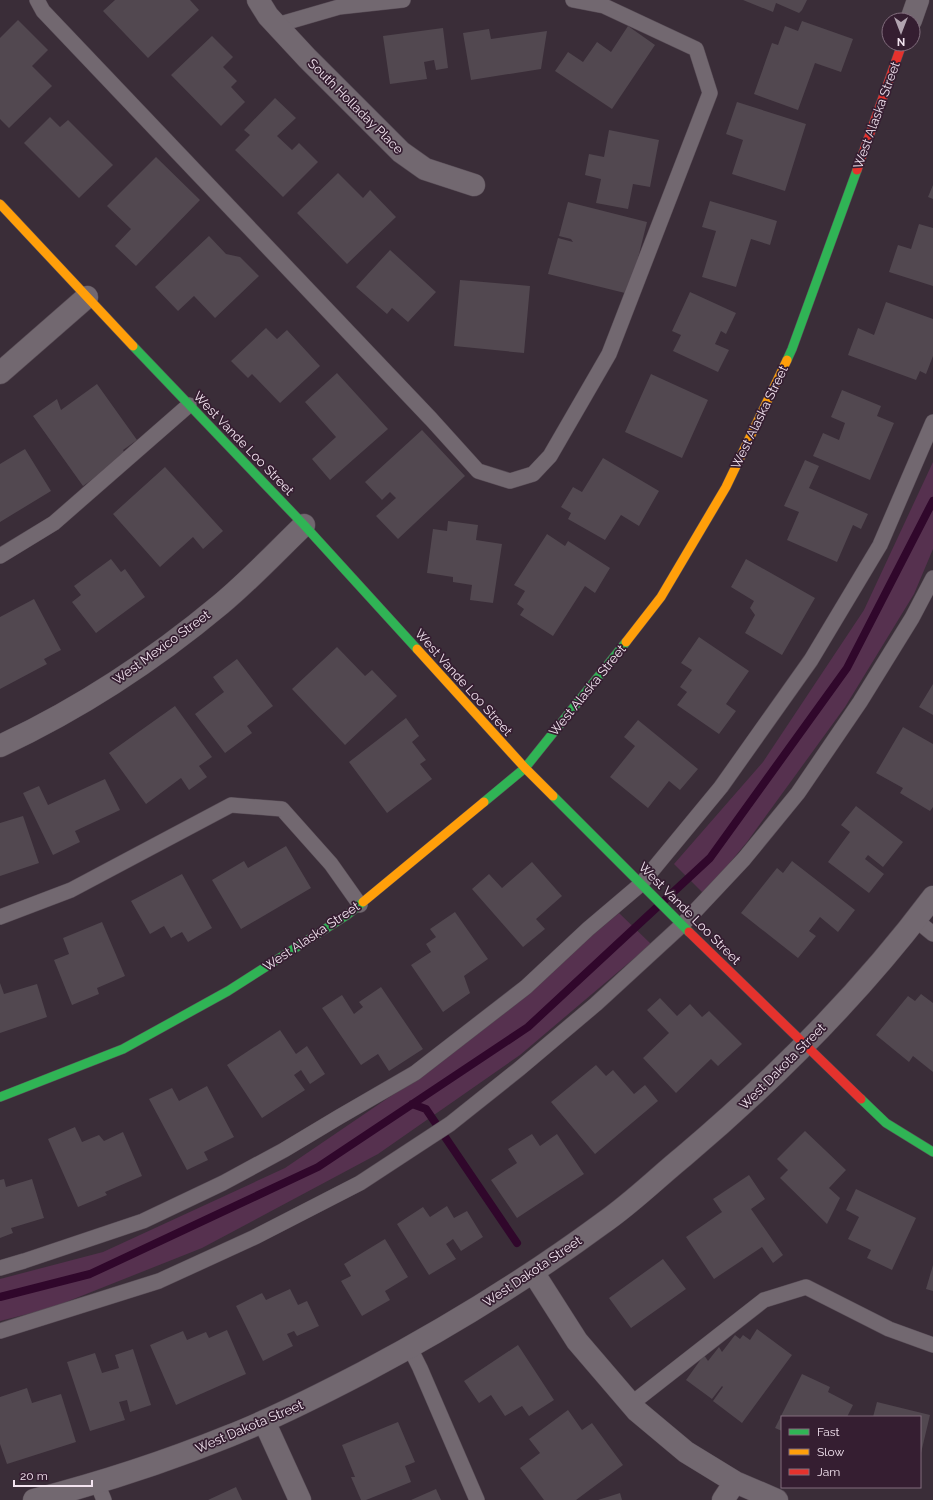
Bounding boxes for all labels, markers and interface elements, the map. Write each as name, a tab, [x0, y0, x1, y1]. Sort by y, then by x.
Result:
north arrow	[881, 12, 921, 52]
text: N	[897, 35, 905, 48]
street label: South Holladay Place	[305, 56, 407, 157]
street label: West Alaska Street	[850, 59, 903, 171]
street label: West Alaska Street	[728, 363, 791, 471]
street label: West Vande Loo Street	[190, 389, 297, 499]
street label: West Mexico Street	[110, 607, 213, 688]
street label: West Vande Loo Street	[412, 626, 516, 739]
street label: West Alaska Street	[546, 641, 629, 739]
street label: West Vande Loo Street	[636, 859, 744, 968]
street label: West Alaska Street	[260, 898, 363, 974]
street label: West Dakota Street	[736, 1020, 829, 1113]
street label: West Dakota Street	[480, 1233, 585, 1310]
street label: West Dakota Street	[193, 1397, 306, 1456]
legend	[781, 1416, 921, 1488]
text: Fast	[817, 1425, 840, 1439]
text: Slow	[817, 1445, 844, 1459]
scale bar	[14, 1462, 92, 1488]
text: Jam	[817, 1465, 840, 1479]
text: 20 m	[20, 1469, 48, 1483]

